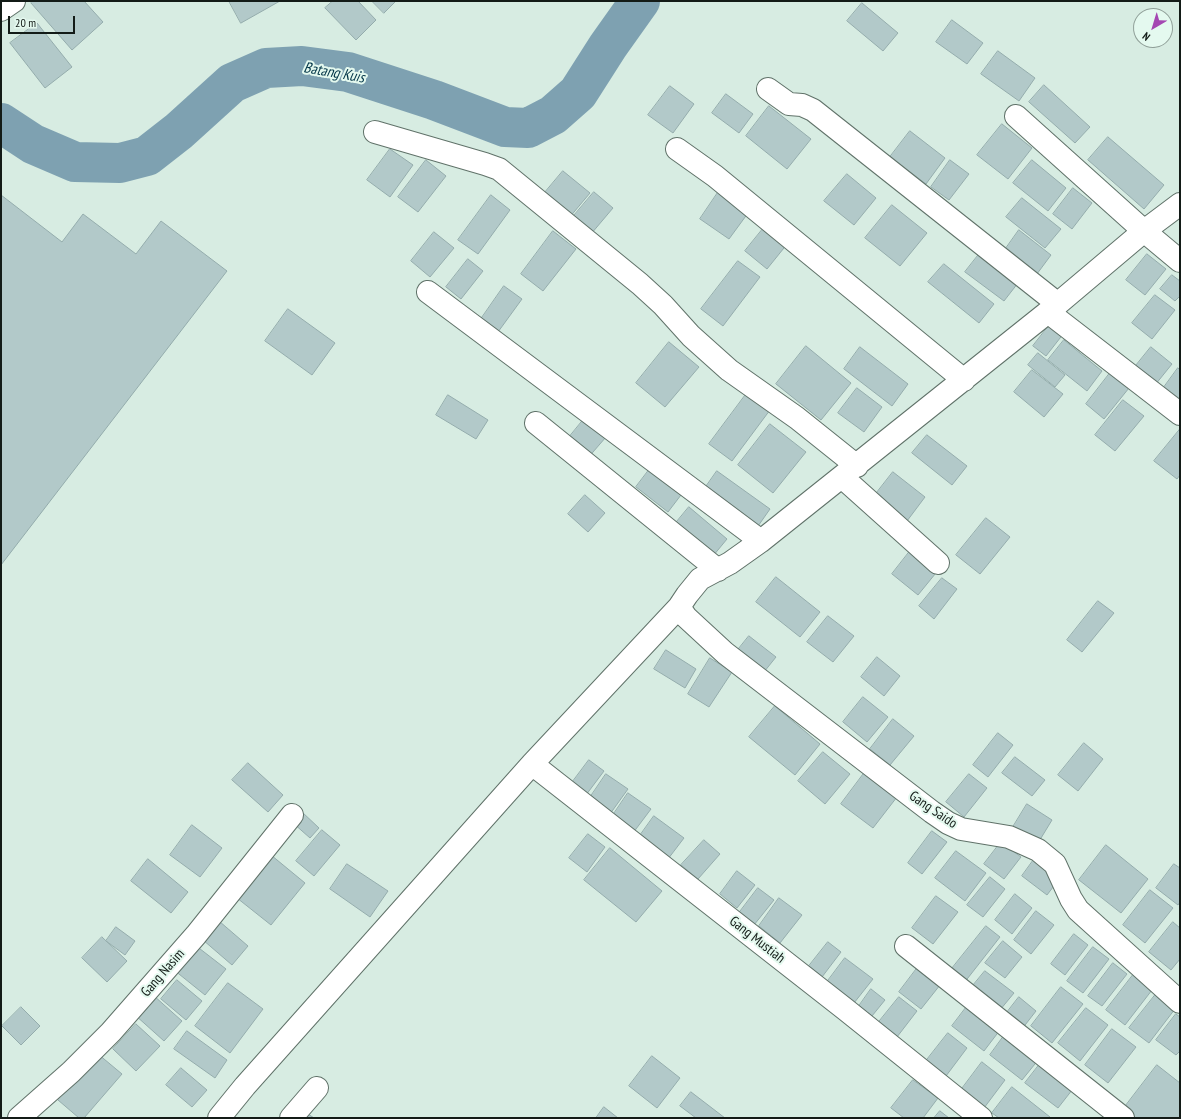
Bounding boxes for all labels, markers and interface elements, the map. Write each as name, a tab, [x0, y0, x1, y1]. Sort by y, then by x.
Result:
scale bar	[10, 8, 77, 34]
north arrow	[1133, 8, 1173, 48]
text: 20 m	[15, 15, 36, 30]
text: N	[1140, 29, 1153, 44]
water label: Batang Kuis	[302, 59, 366, 87]
street label: Gang Saido	[906, 788, 960, 832]
street label: Gang Mustiah	[726, 913, 788, 967]
street label: Gang Nasim	[138, 946, 188, 1000]

